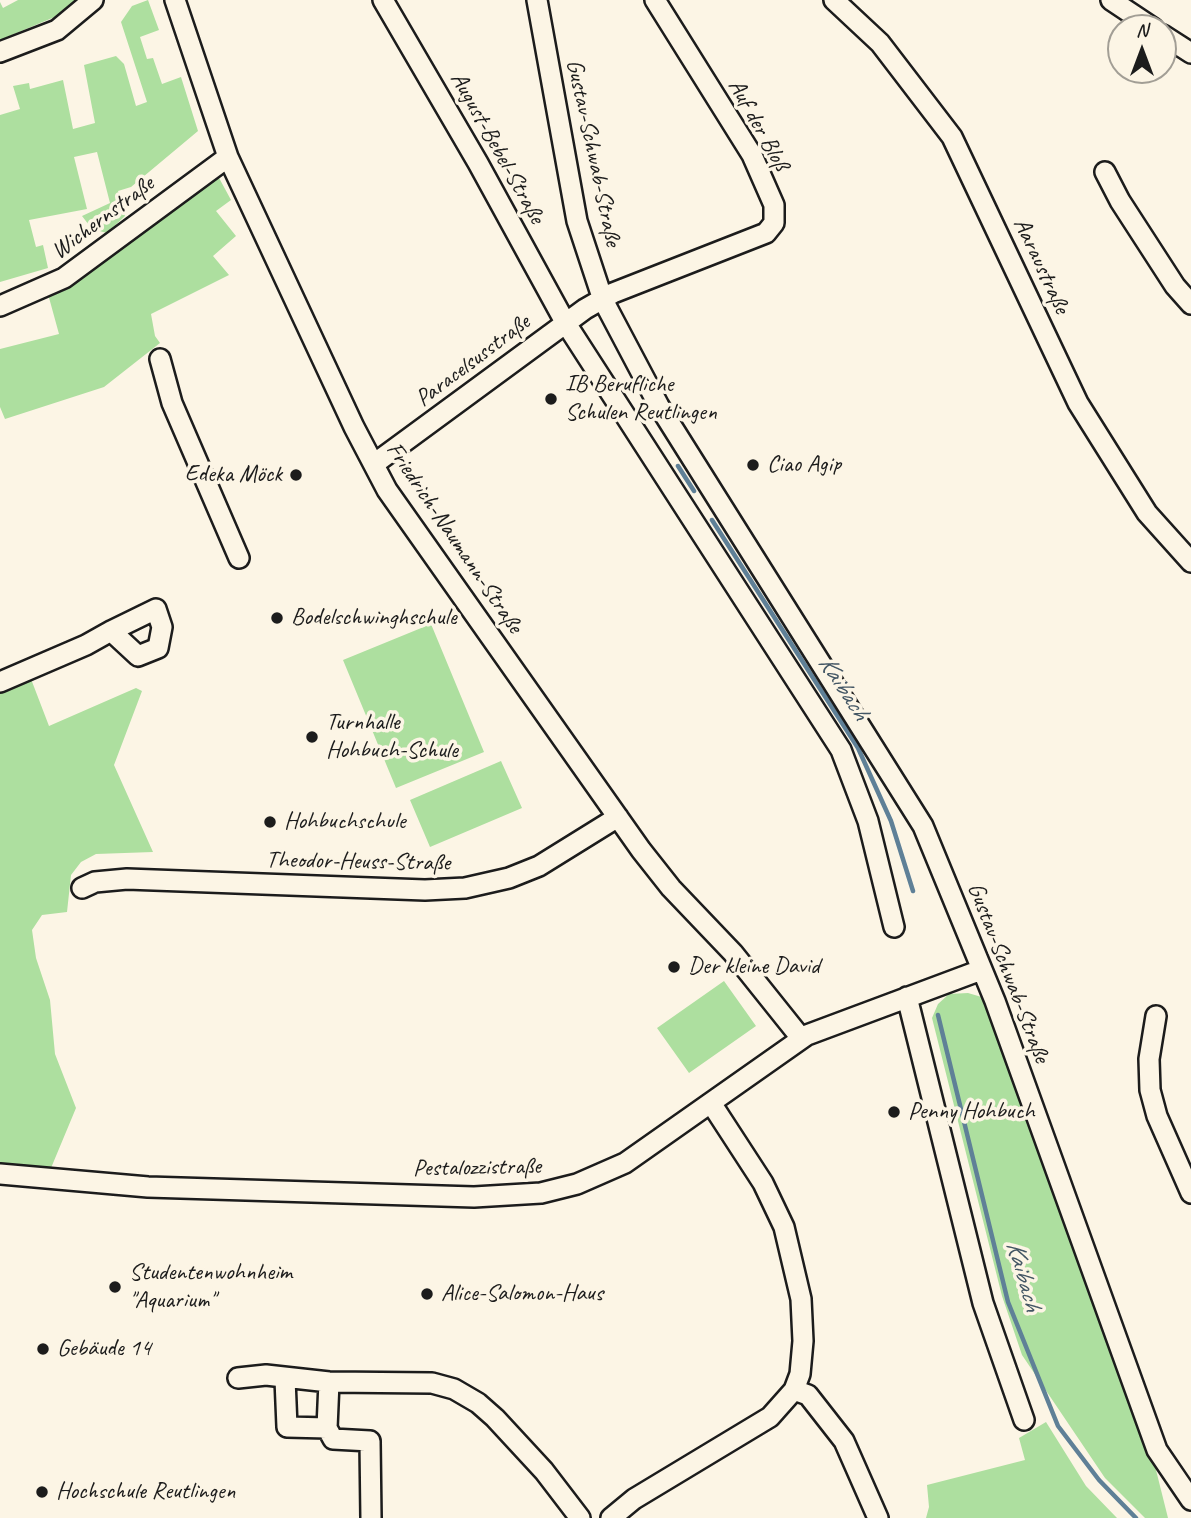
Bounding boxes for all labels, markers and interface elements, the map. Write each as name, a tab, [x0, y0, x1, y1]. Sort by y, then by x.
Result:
north arrow	[1107, 14, 1177, 84]
text: N	[1136, 18, 1148, 42]
street label: Gustav-Schwab-Straße	[559, 57, 627, 249]
street label: August-Bebel-Straße	[443, 67, 551, 229]
street label: Auf der Bloß	[721, 74, 795, 176]
street label: Wichernstraße	[46, 170, 160, 266]
street label: Aaraustraße	[1006, 214, 1076, 318]
street label: Paracelsusstraße	[410, 309, 536, 413]
place label: IB Berufliche Schulen Reutlingen	[565, 371, 717, 427]
marker: IB Berufliche Schulen Reutlingen	[543, 391, 559, 407]
street label: Friedrich-Naumann-Straße	[379, 437, 529, 639]
place label: Ciao Agip	[767, 451, 841, 479]
marker: Ciao Agip	[745, 457, 761, 473]
place label: Edeka Möck	[185, 461, 282, 489]
marker: Edeka Möck	[288, 467, 304, 483]
place label: Bodelschwinghschule	[291, 604, 456, 632]
marker: Bodelschwinghschule	[269, 610, 285, 626]
water label: Kaibach	[811, 650, 875, 726]
place label: Turnhalle Hohbuch-Schule	[326, 709, 458, 765]
marker: Turnhalle Hohbuch-Schule	[304, 729, 320, 745]
place label: Hohbuchschule	[284, 808, 406, 836]
marker: Hohbuchschule	[262, 814, 278, 830]
street label: Theodor-Heuss-Straße	[266, 846, 450, 878]
street label: Gustav-Schwab-Straße	[960, 879, 1056, 1067]
place label: Der kleine David	[688, 953, 820, 981]
marker: Der kleine David	[666, 959, 682, 975]
place label: Penny Hohbuch	[908, 1098, 1035, 1126]
marker: Penny Hohbuch	[886, 1104, 902, 1120]
street label: Pestalozzistraße	[413, 1152, 541, 1184]
water label: Kaibach	[998, 1238, 1048, 1314]
place label: Studentenwohnheim "Aquarium"	[129, 1259, 292, 1315]
marker: Studentenwohnheim "Aquarium"	[107, 1279, 123, 1295]
place label: Alice-Salomon-Haus	[441, 1280, 603, 1308]
marker: Alice-Salomon-Haus	[419, 1286, 435, 1302]
place label: Gebäude 14	[57, 1335, 151, 1363]
marker: Gebäude 14	[35, 1341, 51, 1357]
place label: Hochschule Reutlingen	[56, 1478, 235, 1506]
marker: Hochschule Reutlingen	[34, 1484, 50, 1500]

